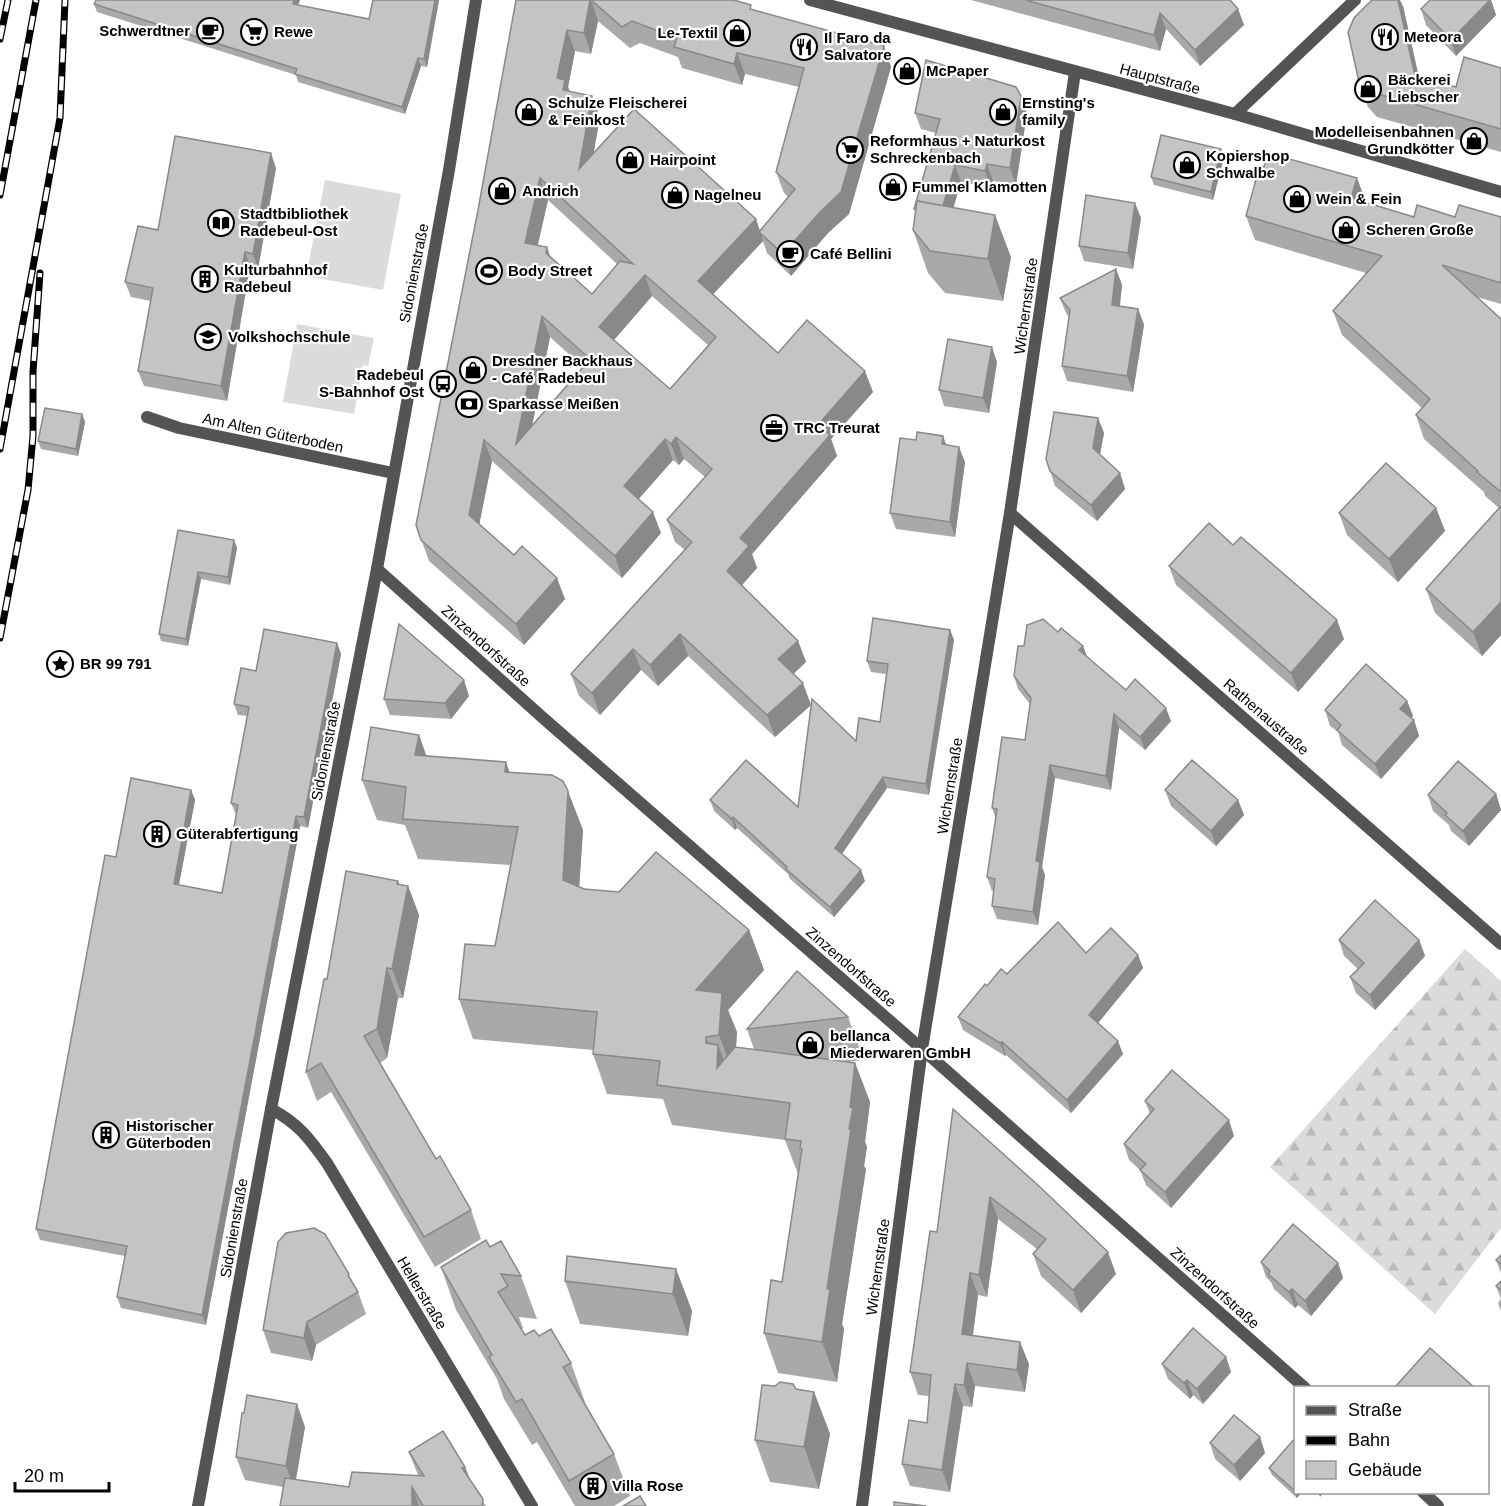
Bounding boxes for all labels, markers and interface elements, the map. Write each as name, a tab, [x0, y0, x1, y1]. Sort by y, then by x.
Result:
cafe icon: Schwerdtner	[195, 16, 225, 46]
supermarket icon: Rewe	[239, 17, 269, 47]
shop icon: Le-Textil	[722, 18, 752, 48]
place label: Schwerdtner	[99, 22, 190, 39]
restaurant icon: Meteora	[1370, 22, 1400, 52]
place label: Rewe	[274, 23, 313, 40]
place label: Le-Textil	[657, 24, 718, 41]
place label: Meteora	[1404, 28, 1462, 45]
place label: Il Faro da Salvatore	[824, 29, 892, 63]
restaurant icon: Il Faro da Salvatore	[789, 32, 819, 62]
shop icon: McPaper	[892, 56, 922, 86]
street label: Hauptstraße	[1118, 60, 1202, 97]
place label: McPaper	[926, 62, 989, 79]
place label: Bäckerei Liebscher	[1388, 71, 1459, 105]
shop icon: Bäckerei Liebscher	[1353, 74, 1383, 104]
place label: Schulze Fleischerei & Feinkost	[548, 94, 687, 128]
place label: Ernsting's family	[1022, 94, 1095, 128]
shop icon: Schulze Fleischerei & Feinkost	[514, 97, 544, 127]
shop icon: Ernsting's family	[988, 97, 1018, 127]
place label: Modelleisenbahnen Grundkötter	[1315, 123, 1454, 157]
shop icon: Modelleisenbahnen Grundkötter	[1459, 126, 1489, 156]
place label: Reformhaus + Naturkost Schreckenbach	[870, 132, 1045, 166]
supermarket icon: Reformhaus + Naturkost Schreckenbach	[835, 135, 865, 165]
shop icon: Hairpoint	[615, 145, 645, 175]
place label: Kopiershop Schwalbe	[1206, 147, 1289, 181]
shop icon: Kopiershop Schwalbe	[1172, 150, 1202, 180]
place label: Hairpoint	[650, 151, 716, 168]
shop icon: Fummel Klamotten	[878, 172, 908, 202]
shop icon: Andrich	[487, 176, 517, 206]
place label: Fummel Klamotten	[912, 178, 1047, 195]
shop icon: Nagelneu	[660, 180, 690, 210]
place label: Andrich	[522, 182, 579, 199]
shop icon: Wein & Fein	[1282, 184, 1312, 214]
place label: Nagelneu	[694, 186, 762, 203]
place label: Wein & Fein	[1316, 190, 1402, 207]
place label: Stadtbibliothek Radebeul-Ost	[240, 205, 349, 239]
library icon: Stadtbibliothek Radebeul-Ost	[206, 208, 236, 238]
shop icon: Scheren Große	[1331, 215, 1361, 245]
place label: Scheren Große	[1366, 221, 1474, 238]
street label: Sidonienstraße	[396, 222, 431, 324]
cafe icon: Café Bellini	[775, 239, 805, 269]
place label: Café Bellini	[810, 245, 892, 262]
sports icon: Body Street	[474, 256, 504, 286]
street label: Wichernstraße	[1010, 256, 1041, 355]
place label: Kulturbahnhof Radebeul	[224, 261, 328, 295]
place label: Body Street	[508, 262, 592, 279]
building icon: Kulturbahnhof Radebeul	[190, 264, 220, 294]
school or university icon: Volkshochschule	[193, 322, 223, 352]
place label: Volkshochschule	[228, 328, 350, 345]
place label: Dresdner Backhaus - Café Radebeul	[492, 352, 633, 386]
shop icon: Dresdner Backhaus - Café Radebeul	[458, 355, 488, 385]
place label: Radebeul S-Bahnhof Ost	[319, 366, 424, 400]
bus stop icon: Radebeul S-Bahnhof Ost	[428, 369, 458, 399]
bank icon: Sparkasse Meißen	[454, 389, 484, 419]
place label: Sparkasse Meißen	[488, 395, 619, 412]
street label: Am Alten Güterboden	[201, 409, 345, 456]
office icon: TRC Treurat	[759, 413, 789, 443]
place label: TRC Treurat	[794, 419, 880, 436]
street label: Zinzendorfstraße	[439, 601, 534, 690]
place icon: BR 99 791	[45, 649, 75, 679]
place label: BR 99 791	[80, 655, 152, 672]
street label: Rathenaustraße	[1220, 675, 1312, 758]
street label: Sidonienstraße	[308, 700, 343, 802]
street label: Wichernstraße	[933, 736, 966, 835]
building icon: Güterabfertigung	[142, 819, 172, 849]
place label: Güterabfertigung	[176, 825, 299, 842]
street label: Zinzendorfstraße	[803, 923, 900, 1010]
place label: bellanca Miederwaren GmbH	[830, 1027, 971, 1061]
shop icon: bellanca Miederwaren GmbH	[795, 1030, 825, 1060]
place label: Historischer Güterboden	[126, 1117, 214, 1151]
building icon: Historischer Güterboden	[91, 1120, 121, 1150]
street label: Sidonienstraße	[216, 1177, 251, 1279]
street label: Wichernstraße	[862, 1217, 893, 1316]
street label: Zinzendorfstraße	[1168, 1243, 1263, 1332]
street label: Hellerstraße	[394, 1253, 451, 1332]
legend	[1294, 1386, 1489, 1494]
text: Straße	[1348, 1400, 1402, 1420]
text: Bahn	[1348, 1430, 1390, 1450]
scale bar	[15, 1455, 110, 1493]
text: Gebäude	[1348, 1460, 1422, 1480]
text: 20 m	[24, 1466, 64, 1486]
building icon: Villa Rose	[578, 1471, 608, 1501]
place label: Villa Rose	[612, 1477, 683, 1494]

